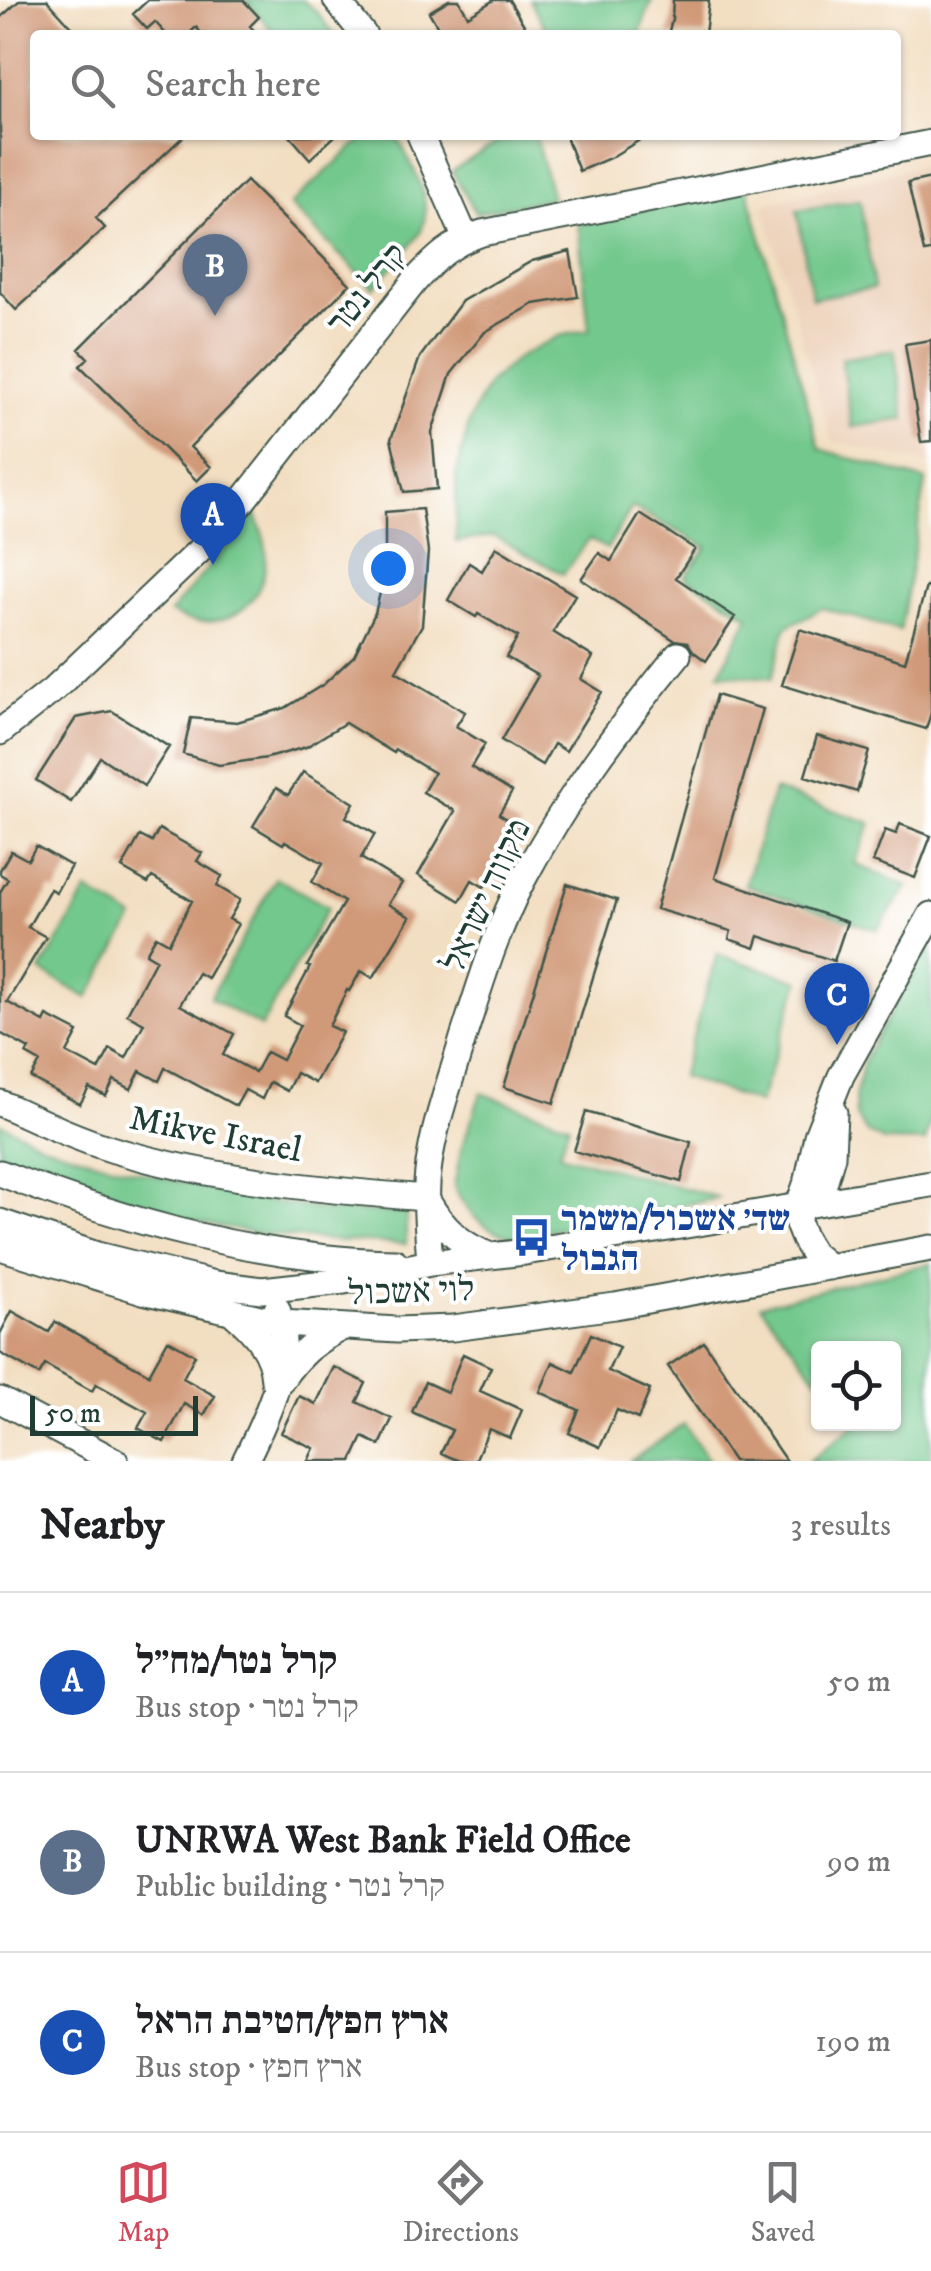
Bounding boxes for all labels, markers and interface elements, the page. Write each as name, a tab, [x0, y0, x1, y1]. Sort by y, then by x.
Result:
search box	[30, 30, 901, 140]
icon: search	[65, 58, 120, 113]
text: Search here	[145, 61, 321, 109]
pin: B	[182, 234, 248, 316]
street label: קרל נטר	[317, 234, 418, 344]
pin: A	[180, 482, 246, 565]
your location	[363, 543, 414, 594]
street label: מקווה ישראל	[432, 812, 542, 980]
pin: C	[804, 962, 870, 1045]
street label: Mikve Israel	[126, 1097, 306, 1173]
place label: שד׳ אשכול/משמר הגבול	[561, 1198, 790, 1282]
bus stop icon: שד׳ אשכול/משמר הגבול	[510, 1217, 552, 1259]
street label: לוי אשכול	[347, 1268, 475, 1316]
map controls	[811, 1341, 901, 1431]
button: locate	[811, 1341, 901, 1431]
scale bar	[30, 1391, 198, 1436]
text: 50 m	[45, 1396, 101, 1431]
text: Nearby	[40, 1500, 164, 1552]
text: 3 results	[790, 1506, 891, 1546]
text: קרל נטר/מח״ל	[135, 1638, 337, 1686]
text: A	[62, 1662, 83, 1702]
text: 50 m	[827, 1662, 891, 1702]
text: Bus stop · קרל נטר	[135, 1688, 359, 1728]
text: UNRWA West Bank Field Office	[135, 1817, 631, 1865]
text: B	[62, 1842, 83, 1882]
text: 90 m	[827, 1842, 891, 1882]
text: Public building · קרל נטר	[135, 1867, 445, 1907]
text: ארץ חפץ/חטיבת הראל	[135, 1998, 449, 2046]
text: C	[62, 2022, 83, 2062]
text: 190 m	[815, 2022, 891, 2062]
text: Bus stop · ארץ חפץ	[135, 2048, 362, 2088]
tab: Map	[116, 2155, 171, 2250]
tab: Directions	[403, 2155, 519, 2250]
tab: Saved	[751, 2155, 815, 2250]

